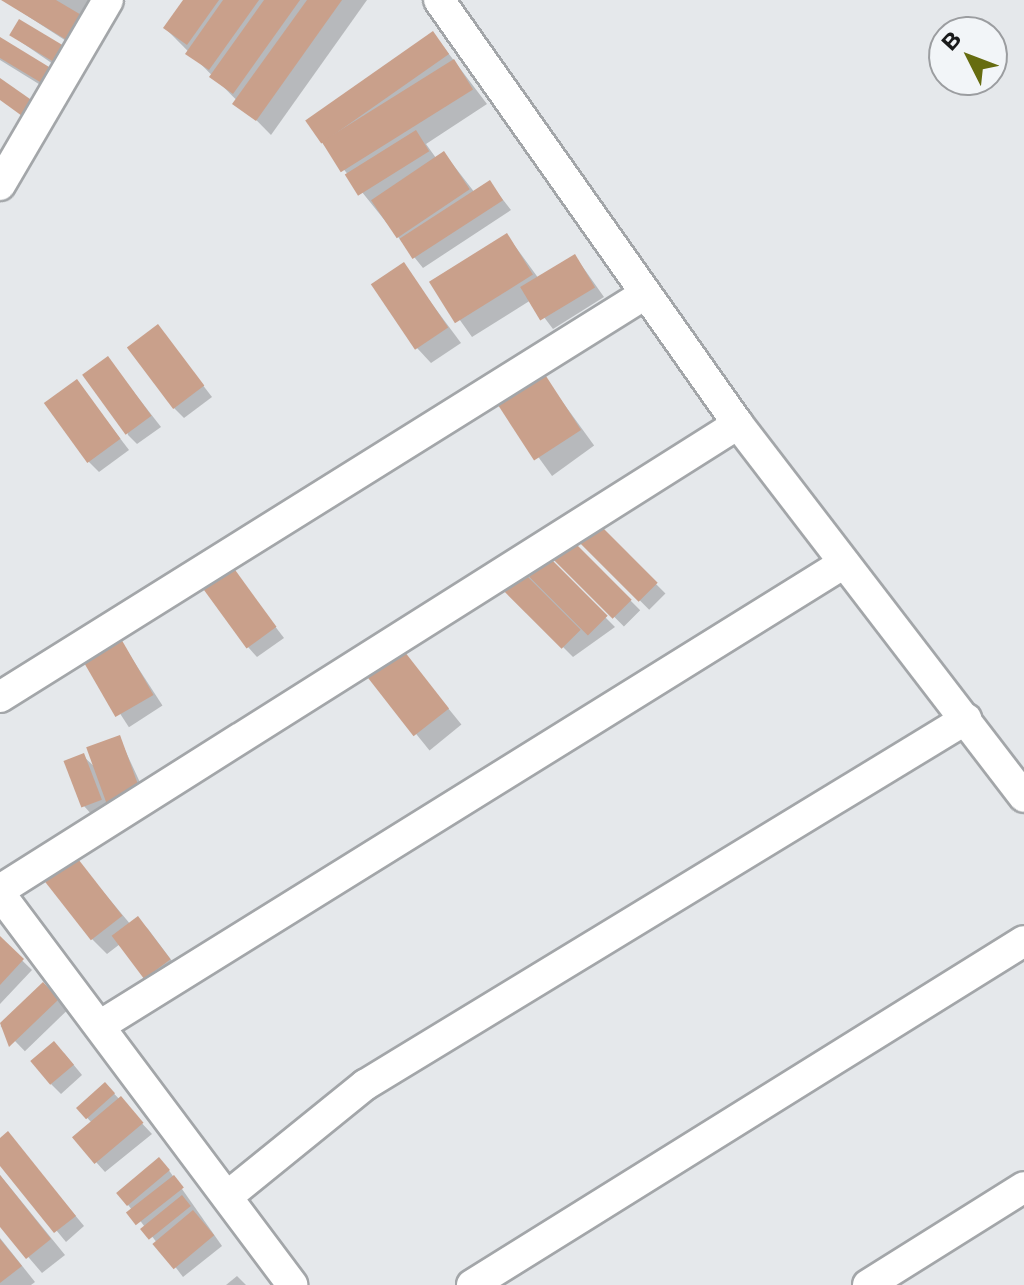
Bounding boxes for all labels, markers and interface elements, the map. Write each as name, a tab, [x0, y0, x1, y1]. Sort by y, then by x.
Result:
north arrow	[928, 16, 1008, 96]
text: B	[936, 26, 967, 56]

